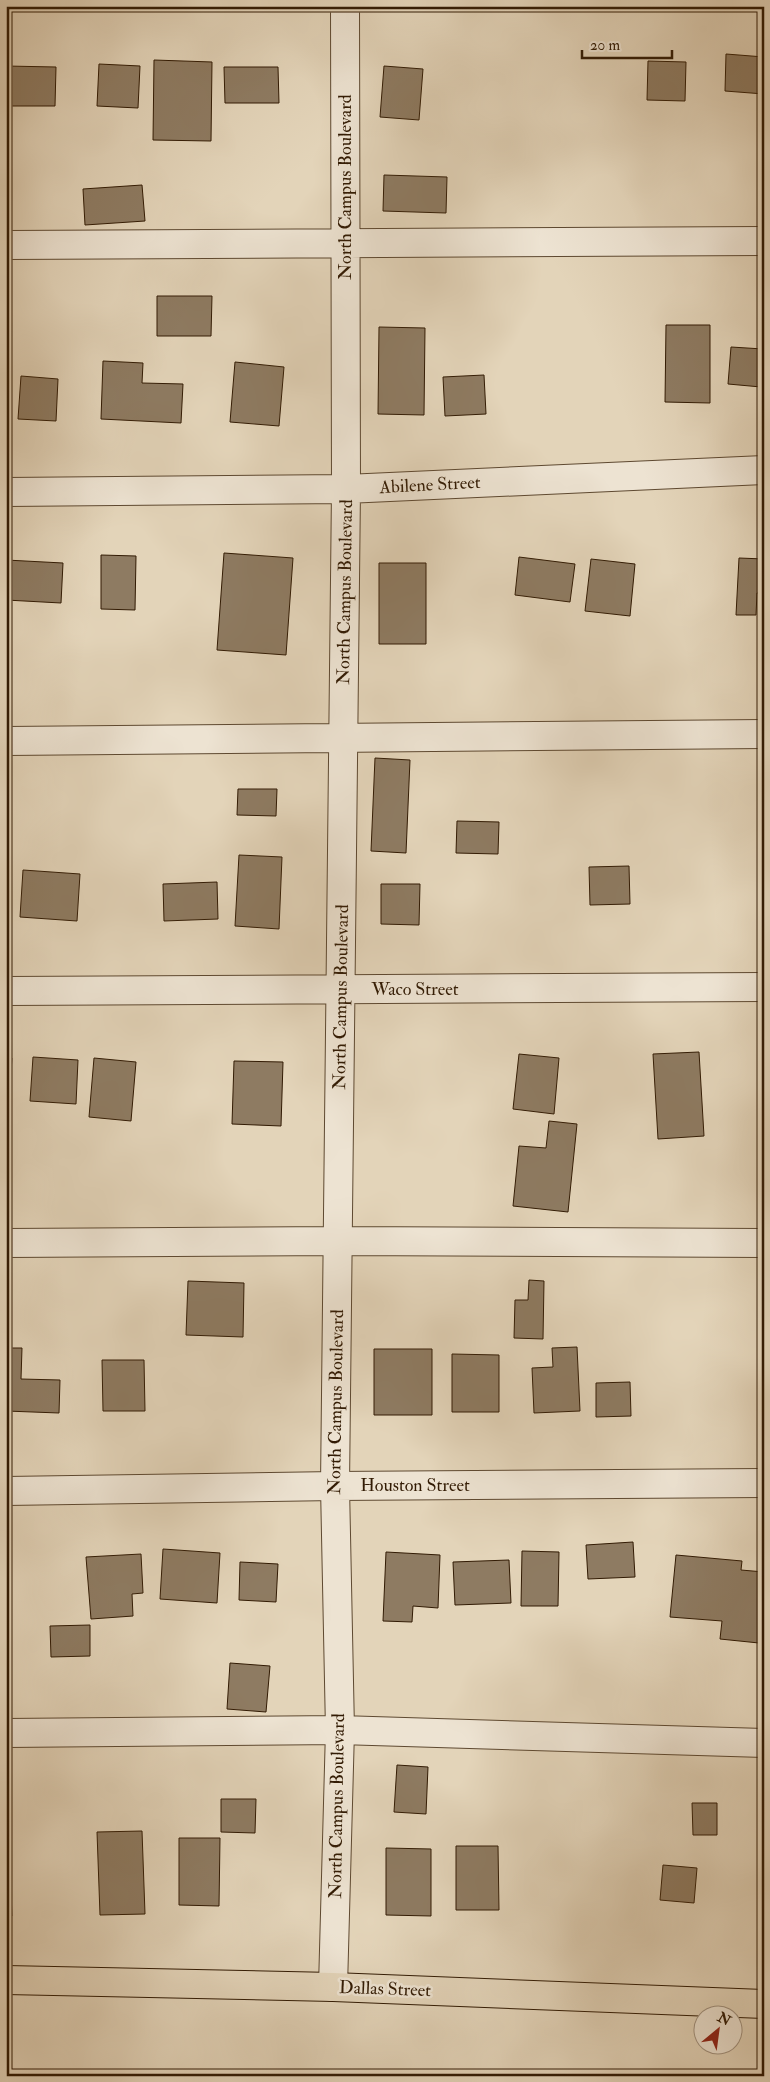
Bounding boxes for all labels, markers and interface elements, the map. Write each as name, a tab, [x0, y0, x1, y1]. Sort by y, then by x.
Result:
scale bar	[582, 28, 672, 60]
text: 20 m	[590, 36, 620, 55]
street label: North Campus Boulevard	[334, 94, 357, 280]
street label: Abilene Street	[378, 471, 481, 499]
street label: North Campus Boulevard	[332, 499, 358, 685]
street label: North Campus Boulevard	[328, 904, 354, 1090]
street label: Waco Street	[370, 978, 459, 1001]
street label: North Campus Boulevard	[323, 1309, 349, 1495]
street label: Houston Street	[360, 1474, 470, 1497]
street label: North Campus Boulevard	[324, 1713, 350, 1899]
street label: Dallas Street	[339, 1976, 432, 2002]
north arrow	[692, 2004, 742, 2054]
text: N	[714, 2008, 734, 2030]

